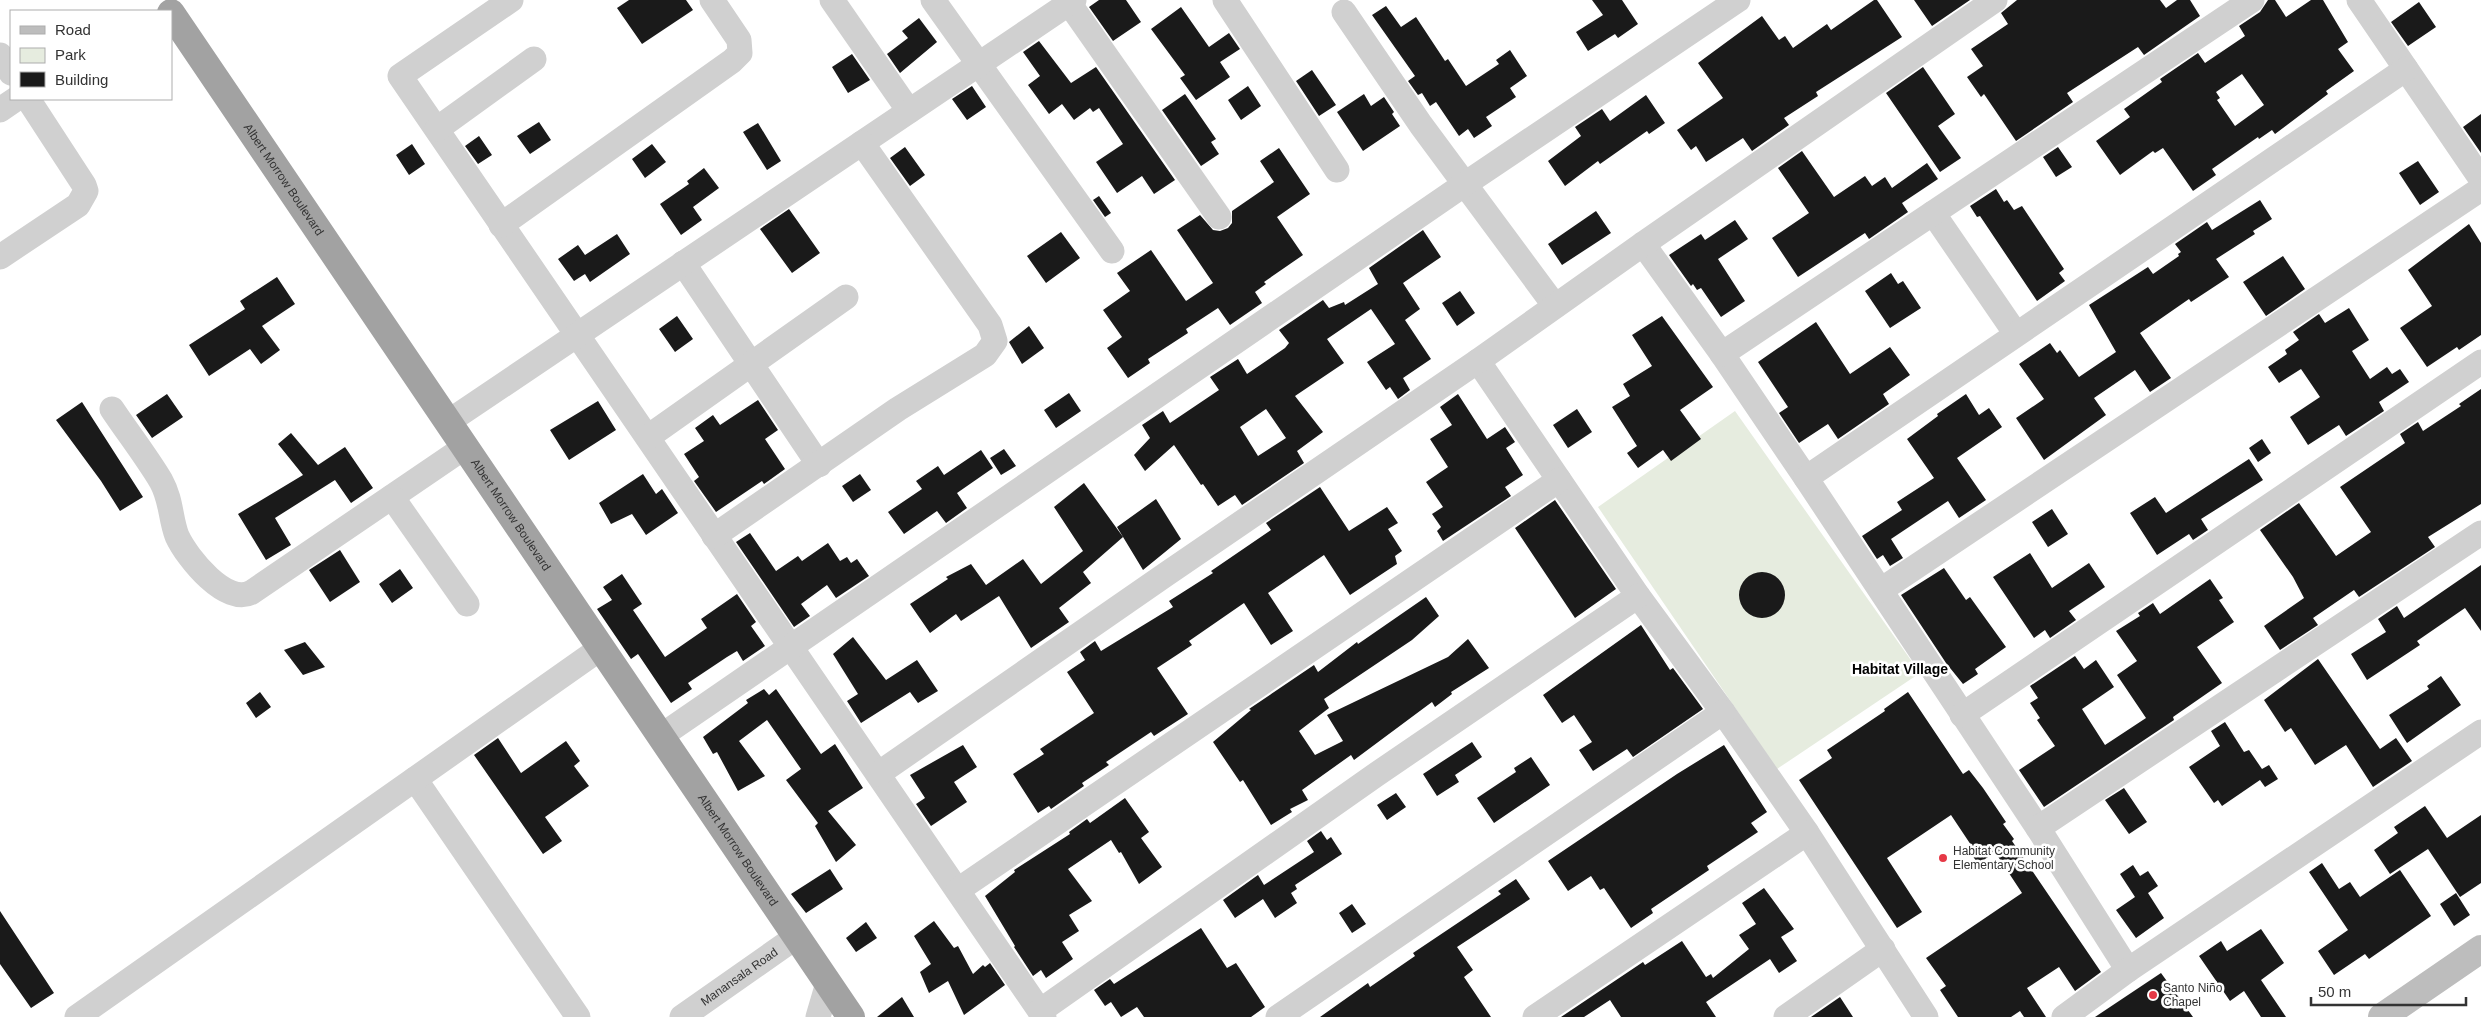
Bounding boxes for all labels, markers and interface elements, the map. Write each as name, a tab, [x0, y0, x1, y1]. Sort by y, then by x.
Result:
legend	[10, 10, 172, 100]
text: Road	[55, 21, 91, 38]
text: Park	[55, 46, 86, 63]
text: Building	[55, 71, 108, 88]
street label: Albert Morrow Boulevard	[241, 121, 327, 238]
street label: Albert Morrow Boulevard	[468, 456, 554, 573]
district label: Habitat Village	[1852, 661, 1948, 677]
street label: Albert Morrow Boulevard	[695, 791, 781, 909]
place label: Habitat Community Elementary School	[1953, 844, 2055, 872]
marker: Habitat Community Elementary School	[1937, 852, 1949, 864]
street label: Manansala Road	[698, 945, 781, 1009]
scale bar	[2311, 974, 2466, 1006]
place label: Santo Niño Chapel	[2163, 981, 2223, 1009]
text: 50 m	[2318, 983, 2351, 1000]
marker: Santo Niño Chapel	[2147, 989, 2159, 1001]

